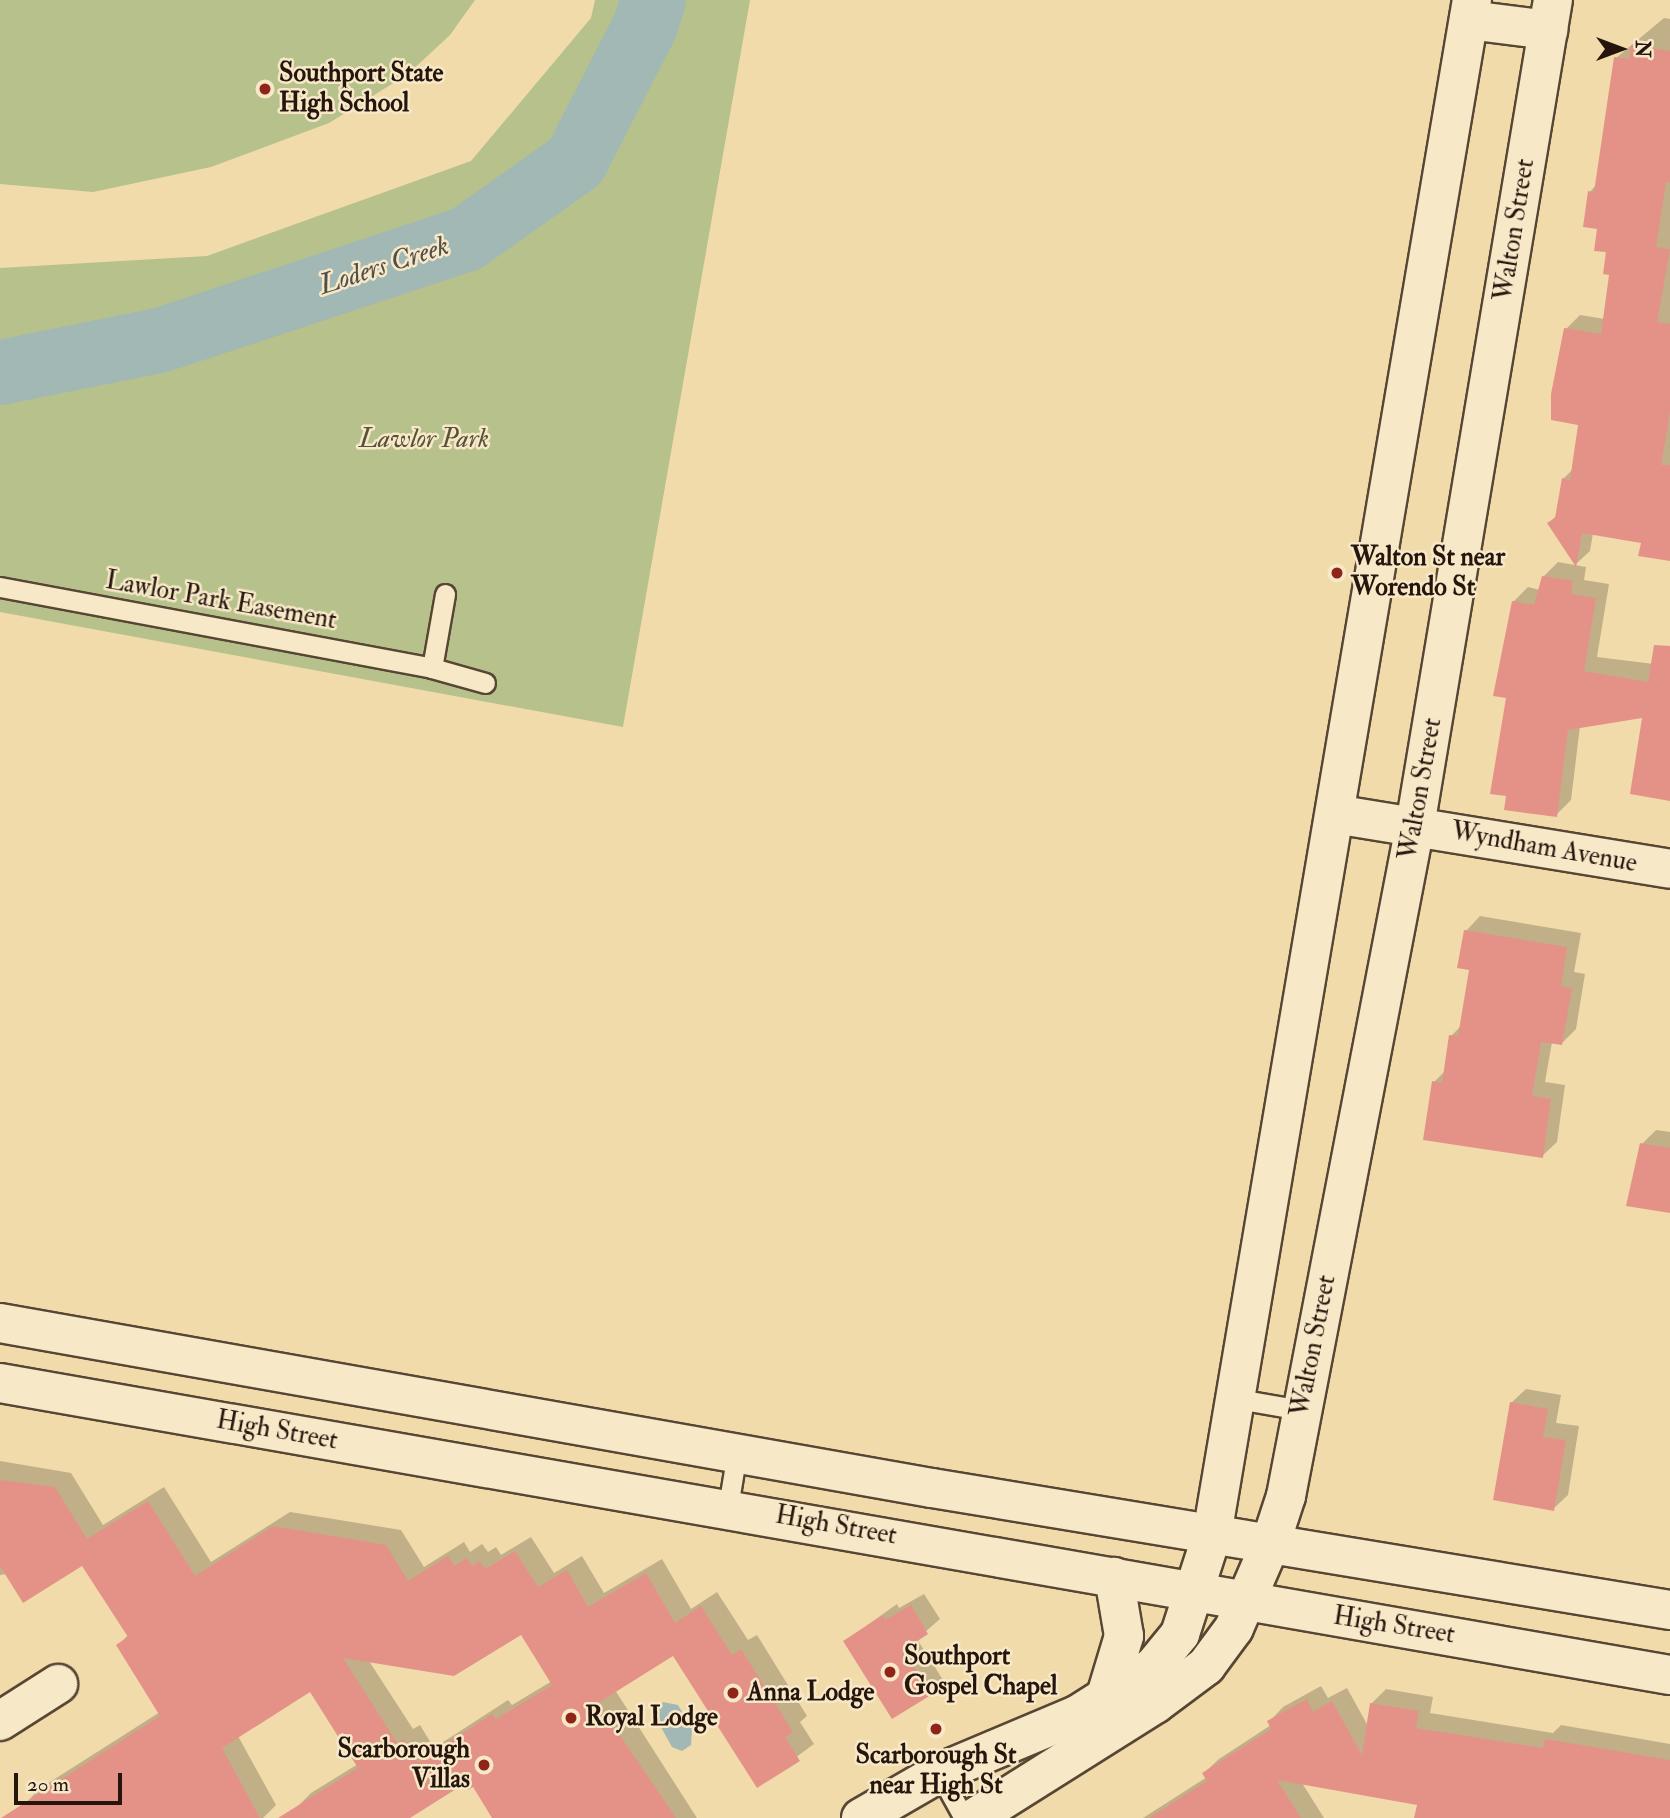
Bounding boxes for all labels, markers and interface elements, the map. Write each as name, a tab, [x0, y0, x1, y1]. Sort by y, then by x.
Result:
north arrow	[1586, 14, 1656, 84]
text: N	[1630, 40, 1654, 58]
place label: Southport State High School	[279, 58, 443, 119]
marker: Southport State High School	[257, 81, 273, 97]
street label: Walton Street	[1488, 157, 1542, 303]
water label: Loders Creek	[315, 229, 453, 303]
park label: Lawlor Park	[359, 424, 489, 456]
place label: Walton St near Worendo St	[1351, 542, 1505, 604]
street label: Lawlor Park Easement	[103, 565, 339, 637]
marker: Walton St near Worendo St	[1329, 565, 1345, 581]
street label: Walton Street	[1393, 716, 1449, 862]
street label: Wyndham Avenue	[1449, 816, 1639, 880]
street label: Walton Street	[1285, 1272, 1343, 1420]
street label: High Street	[214, 1405, 340, 1457]
street label: High Street	[773, 1500, 899, 1552]
street label: High Street	[1331, 1601, 1457, 1651]
place label: Southport Gospel Chapel	[904, 1641, 1057, 1702]
marker: Southport Gospel Chapel	[882, 1664, 898, 1680]
place label: Anna Lodge	[747, 1677, 874, 1709]
marker: Anna Lodge	[725, 1685, 741, 1701]
place label: Royal Lodge	[585, 1702, 718, 1734]
marker: Royal Lodge	[563, 1710, 579, 1726]
marker: Scarborough St near High St	[928, 1721, 944, 1737]
place label: Scarborough Villas	[337, 1734, 470, 1796]
place label: Scarborough St near High St	[856, 1740, 1016, 1802]
marker: Scarborough Villas	[476, 1757, 492, 1773]
scale bar	[18, 1758, 126, 1802]
text: 20 m	[27, 1771, 69, 1798]

